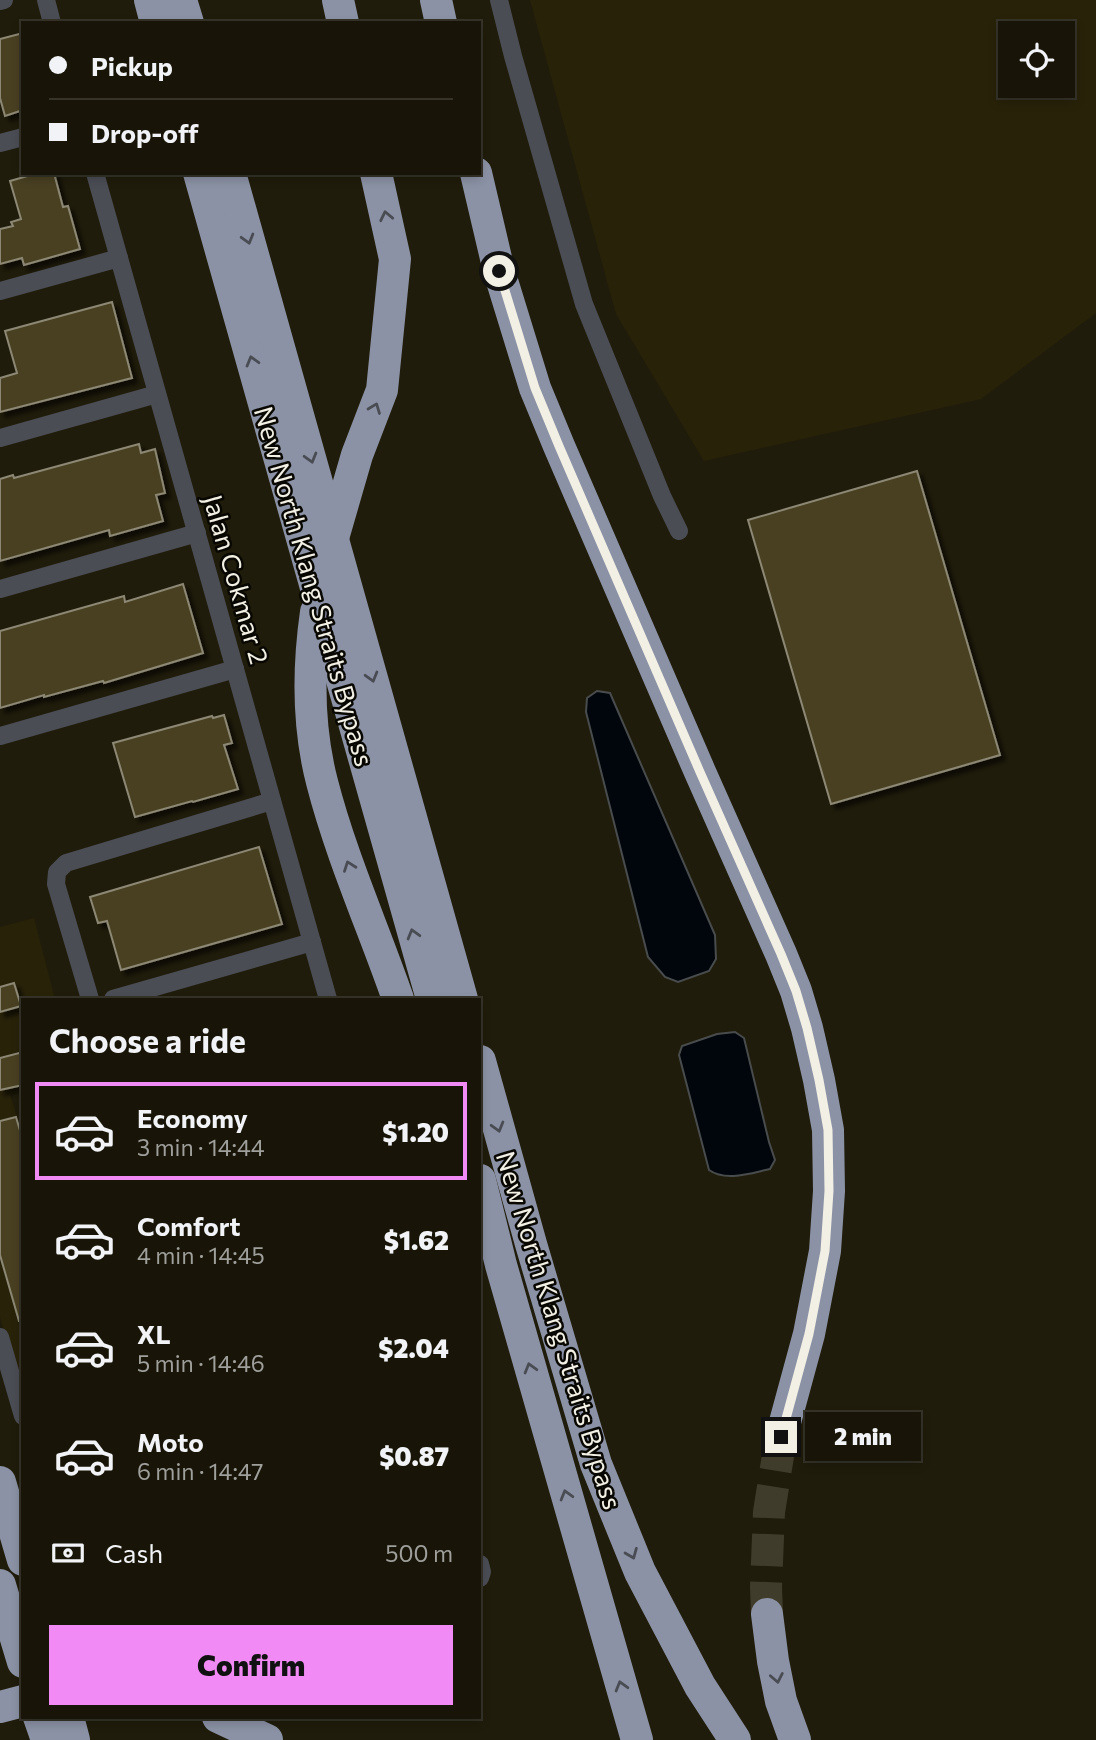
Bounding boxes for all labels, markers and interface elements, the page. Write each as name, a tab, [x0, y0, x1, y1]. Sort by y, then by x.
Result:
map controls	[998, 21, 1075, 98]
button: locate	[998, 21, 1075, 98]
text: Pickup	[91, 50, 173, 81]
text: Drop-off	[91, 117, 198, 148]
one-way arrow	[379, 210, 394, 222]
one-way arrow	[240, 233, 255, 245]
route start	[483, 255, 515, 287]
one-way arrow	[246, 355, 260, 367]
one-way arrow	[367, 402, 381, 414]
street label: New North Klang Straits Bypass	[249, 403, 381, 769]
one-way arrow	[302, 452, 317, 464]
street label: Jalan Cokmar 2	[198, 491, 276, 667]
one-way arrow	[364, 671, 378, 683]
one-way arrow	[344, 861, 358, 873]
one-way arrow	[407, 928, 422, 940]
text: Choose a ride	[49, 1020, 246, 1060]
icon: car	[53, 1100, 116, 1163]
text: Economy	[137, 1102, 248, 1133]
text: $1.20	[382, 1116, 449, 1147]
one-way arrow	[490, 1121, 504, 1133]
text: 3 min · 14:44	[137, 1133, 265, 1161]
street label: New North Klang Straits Bypass	[491, 1147, 629, 1513]
icon: car	[53, 1208, 116, 1271]
text: Comfort	[137, 1210, 240, 1241]
text: $1.62	[384, 1224, 449, 1255]
text: 4 min · 14:45	[137, 1241, 265, 1269]
icon: car	[53, 1316, 116, 1379]
text: XL	[137, 1318, 171, 1349]
text: $2.04	[378, 1332, 449, 1363]
text: 5 min · 14:46	[137, 1349, 265, 1377]
one-way arrow	[524, 1362, 538, 1374]
callout: 2 min	[806, 1412, 921, 1462]
route end	[765, 1421, 797, 1453]
text: 2 min	[834, 1422, 892, 1450]
icon: car	[53, 1424, 116, 1487]
text: Moto	[137, 1426, 204, 1457]
text: $0.87	[379, 1440, 449, 1471]
text: 6 min · 14:47	[137, 1457, 263, 1485]
one-way arrow	[560, 1489, 575, 1501]
icon: cash	[49, 1534, 87, 1572]
text: Cash	[105, 1537, 163, 1568]
text: 500 m	[385, 1539, 453, 1567]
one-way arrow	[624, 1547, 638, 1559]
button: Confirm	[49, 1625, 453, 1705]
one-way arrow	[768, 1672, 783, 1684]
one-way arrow	[614, 1680, 629, 1692]

